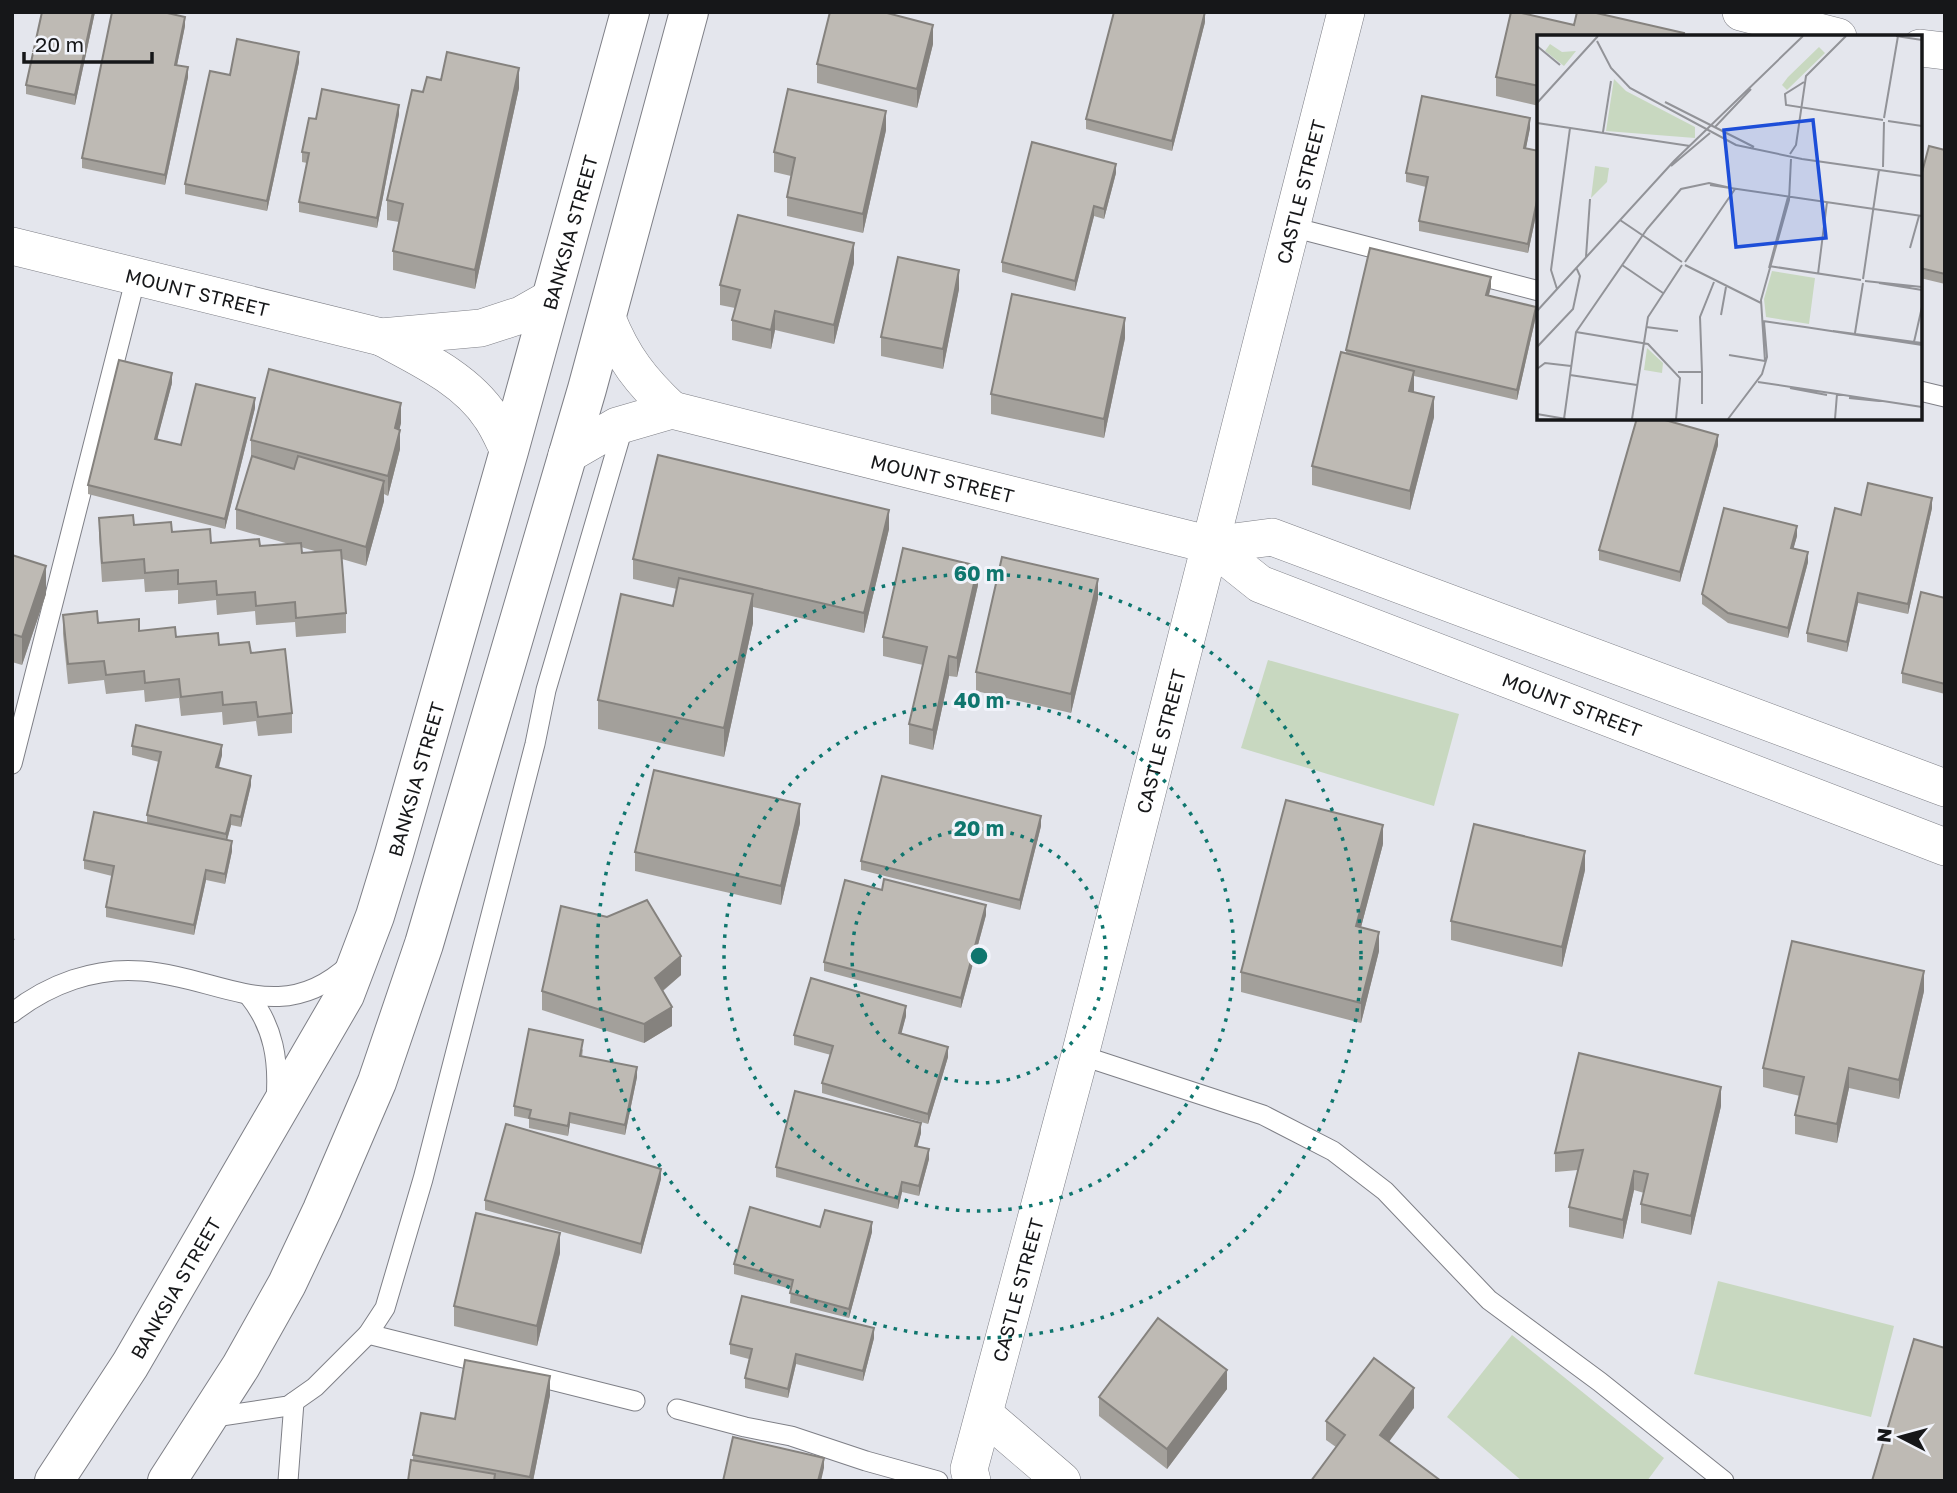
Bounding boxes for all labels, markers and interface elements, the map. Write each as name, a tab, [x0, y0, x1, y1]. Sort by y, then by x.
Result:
scale bar	[24, 21, 152, 65]
text: 20 m	[35, 31, 84, 57]
inset map	[1537, 35, 1922, 420]
street label: CASTLE STREET	[1271, 117, 1330, 266]
street label: BANKSIA STREET	[537, 152, 602, 312]
street label: MOUNT STREET	[123, 263, 272, 321]
street label: MOUNT STREET	[868, 449, 1017, 507]
text: 60 m	[954, 560, 1004, 586]
street label: CASTLE STREET	[1131, 666, 1190, 816]
street label: MOUNT STREET	[1499, 667, 1645, 741]
text: 40 m	[954, 687, 1004, 713]
street label: BANKSIA STREET	[382, 699, 448, 859]
text: 20 m	[954, 815, 1004, 841]
centre of rings	[967, 944, 991, 968]
street label: BANKSIA STREET	[125, 1213, 225, 1363]
street label: CASTLE STREET	[987, 1215, 1047, 1364]
north arrow	[1866, 1402, 1936, 1472]
text: N	[1871, 1427, 1896, 1444]

